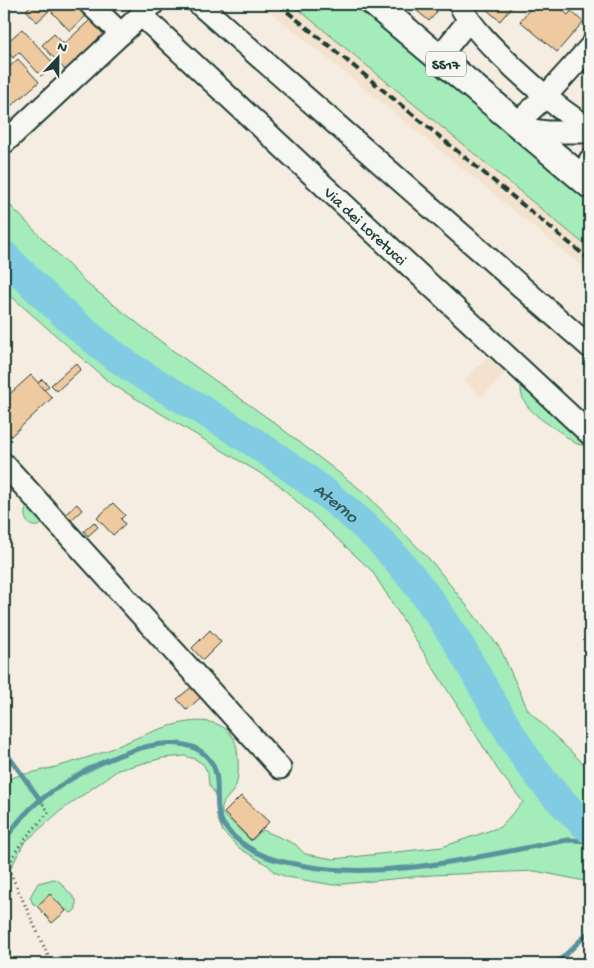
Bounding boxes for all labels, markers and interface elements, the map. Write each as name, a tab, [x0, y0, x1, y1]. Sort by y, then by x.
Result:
north arrow	[32, 32, 82, 82]
text: N	[55, 39, 69, 58]
road number: SS17	[426, 52, 466, 76]
street label: Via dei Loretucci	[318, 184, 409, 271]
water label: Aterno	[309, 480, 362, 529]

